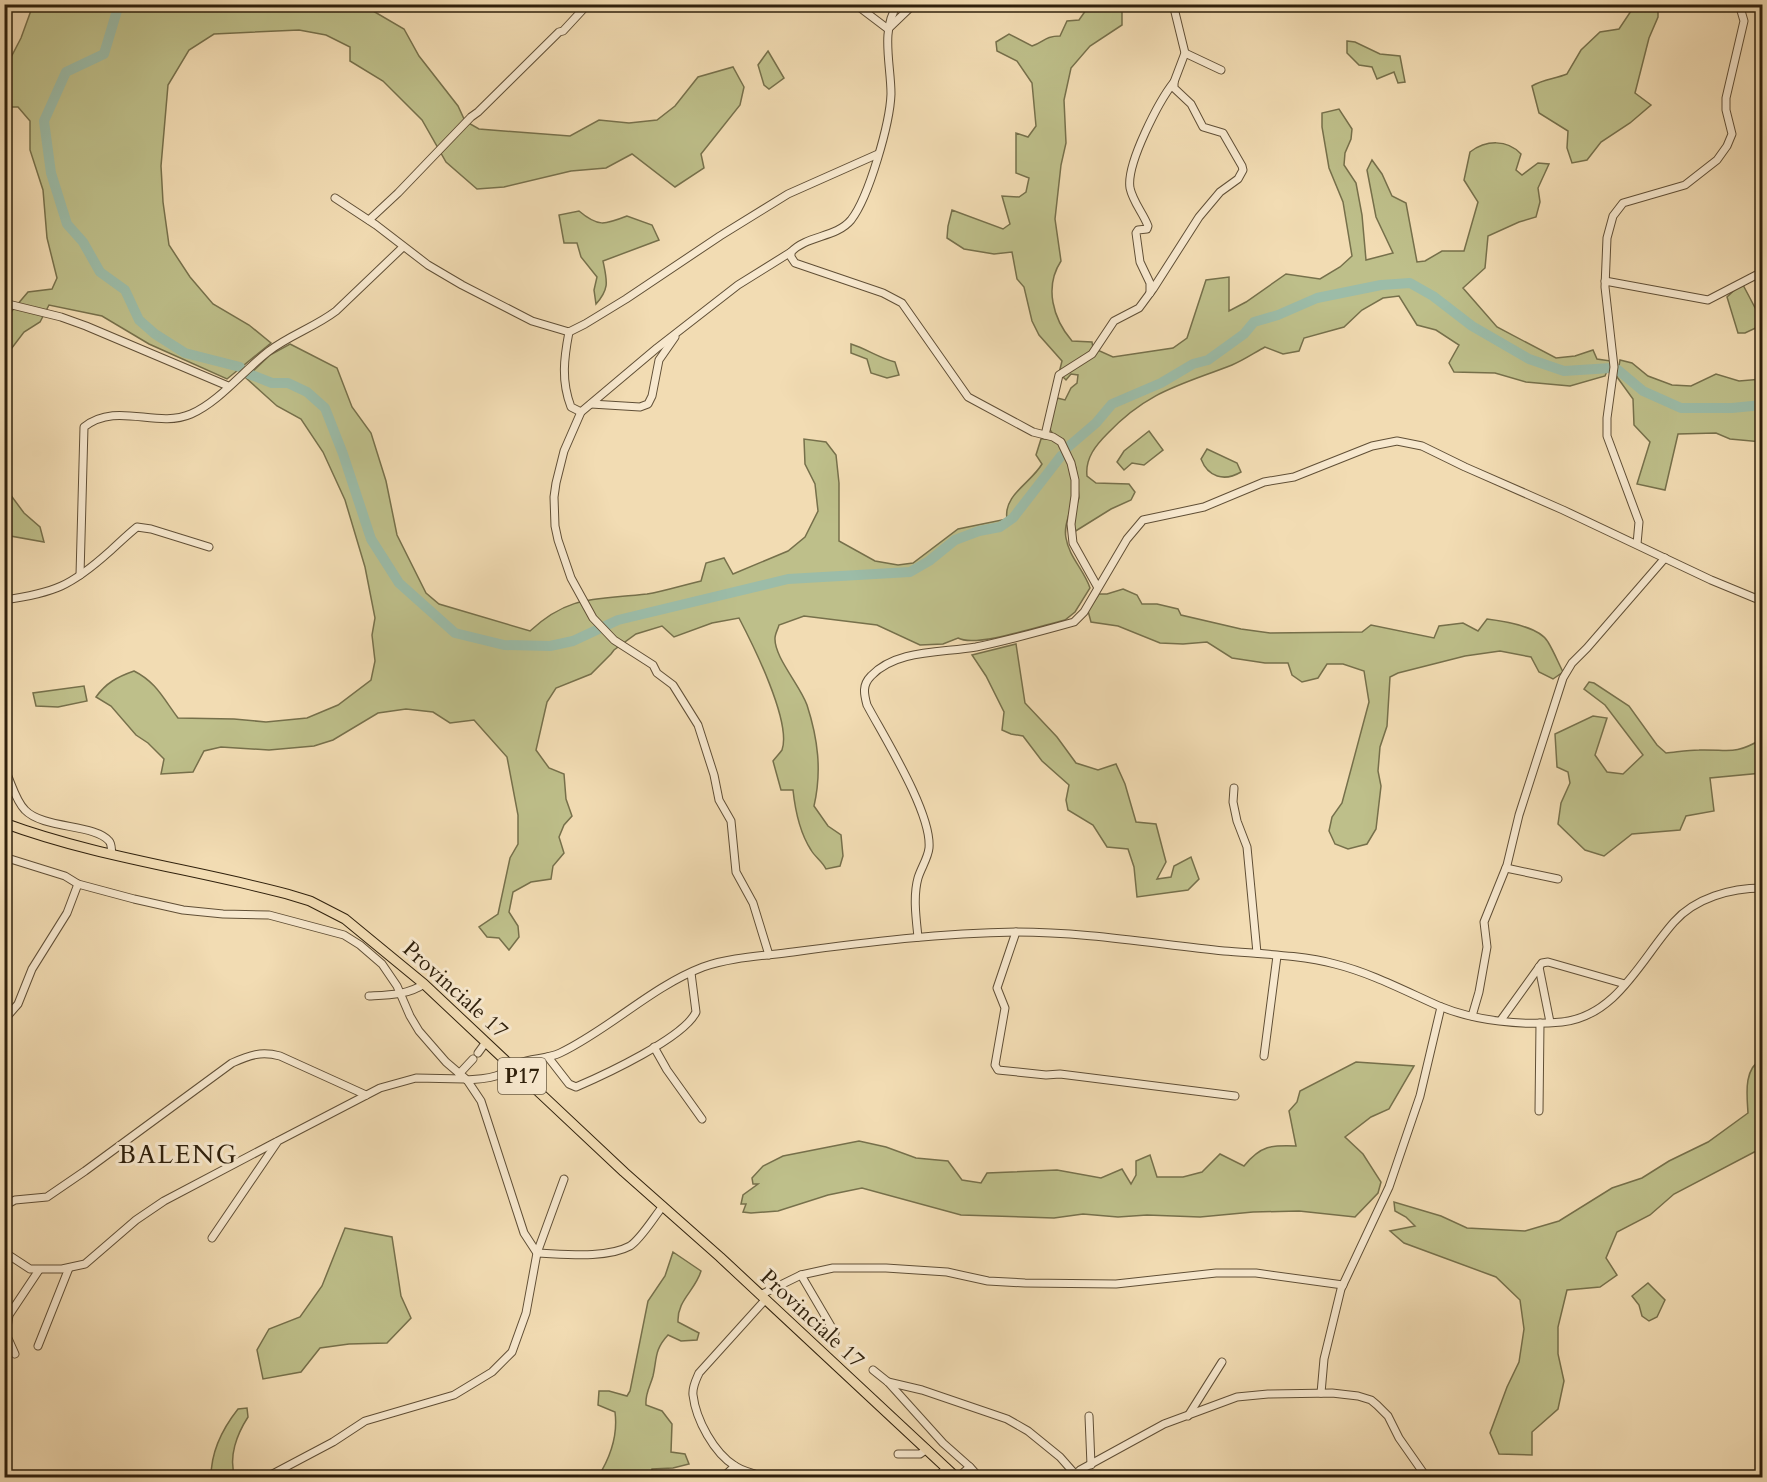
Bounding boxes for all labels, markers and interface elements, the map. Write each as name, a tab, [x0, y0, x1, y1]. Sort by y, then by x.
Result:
street label: Provinciale 17	[396, 934, 515, 1045]
road number: P17	[498, 1058, 546, 1094]
district label: BALENG	[118, 1137, 238, 1172]
street label: Provinciale 17	[754, 1263, 871, 1375]

